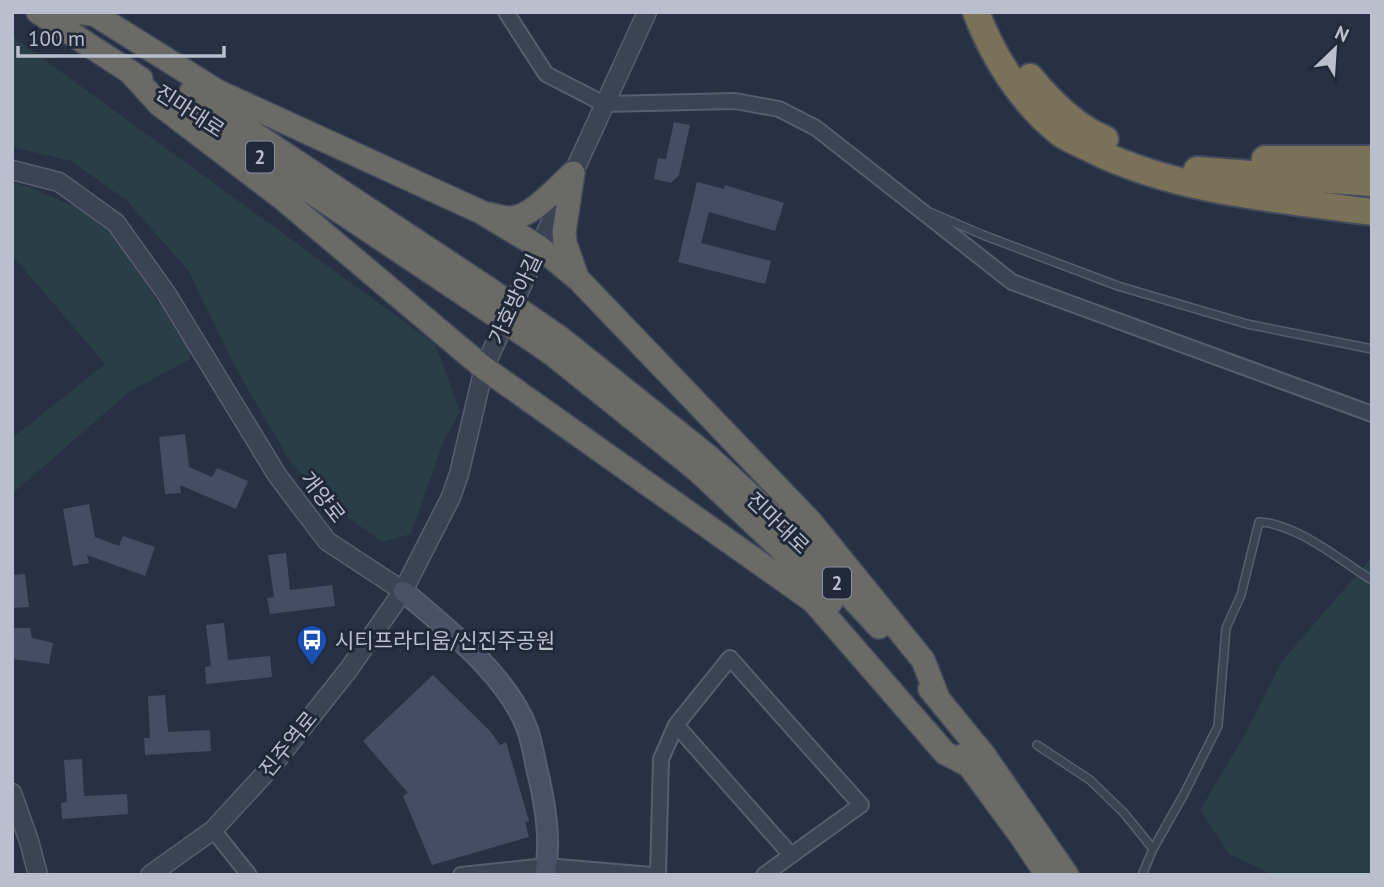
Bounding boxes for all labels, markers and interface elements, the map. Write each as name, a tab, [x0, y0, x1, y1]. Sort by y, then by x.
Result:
scale bar	[18, 14, 224, 58]
north arrow	[1300, 14, 1370, 84]
text: N	[1331, 20, 1353, 47]
text: 100 m	[28, 25, 85, 52]
street label: 진마대로	[150, 79, 230, 143]
road number: 2	[246, 141, 274, 172]
street label: 가호방아길	[482, 250, 548, 348]
street label: 개양로	[295, 466, 351, 528]
street label: 진마대로	[741, 486, 815, 560]
road number: 2	[823, 568, 851, 598]
bus stop icon: 시티프라디움/신진주공원	[295, 623, 329, 667]
place label: 시티프라디움/신진주공원	[335, 627, 555, 654]
street label: 진주역로	[253, 705, 323, 783]

